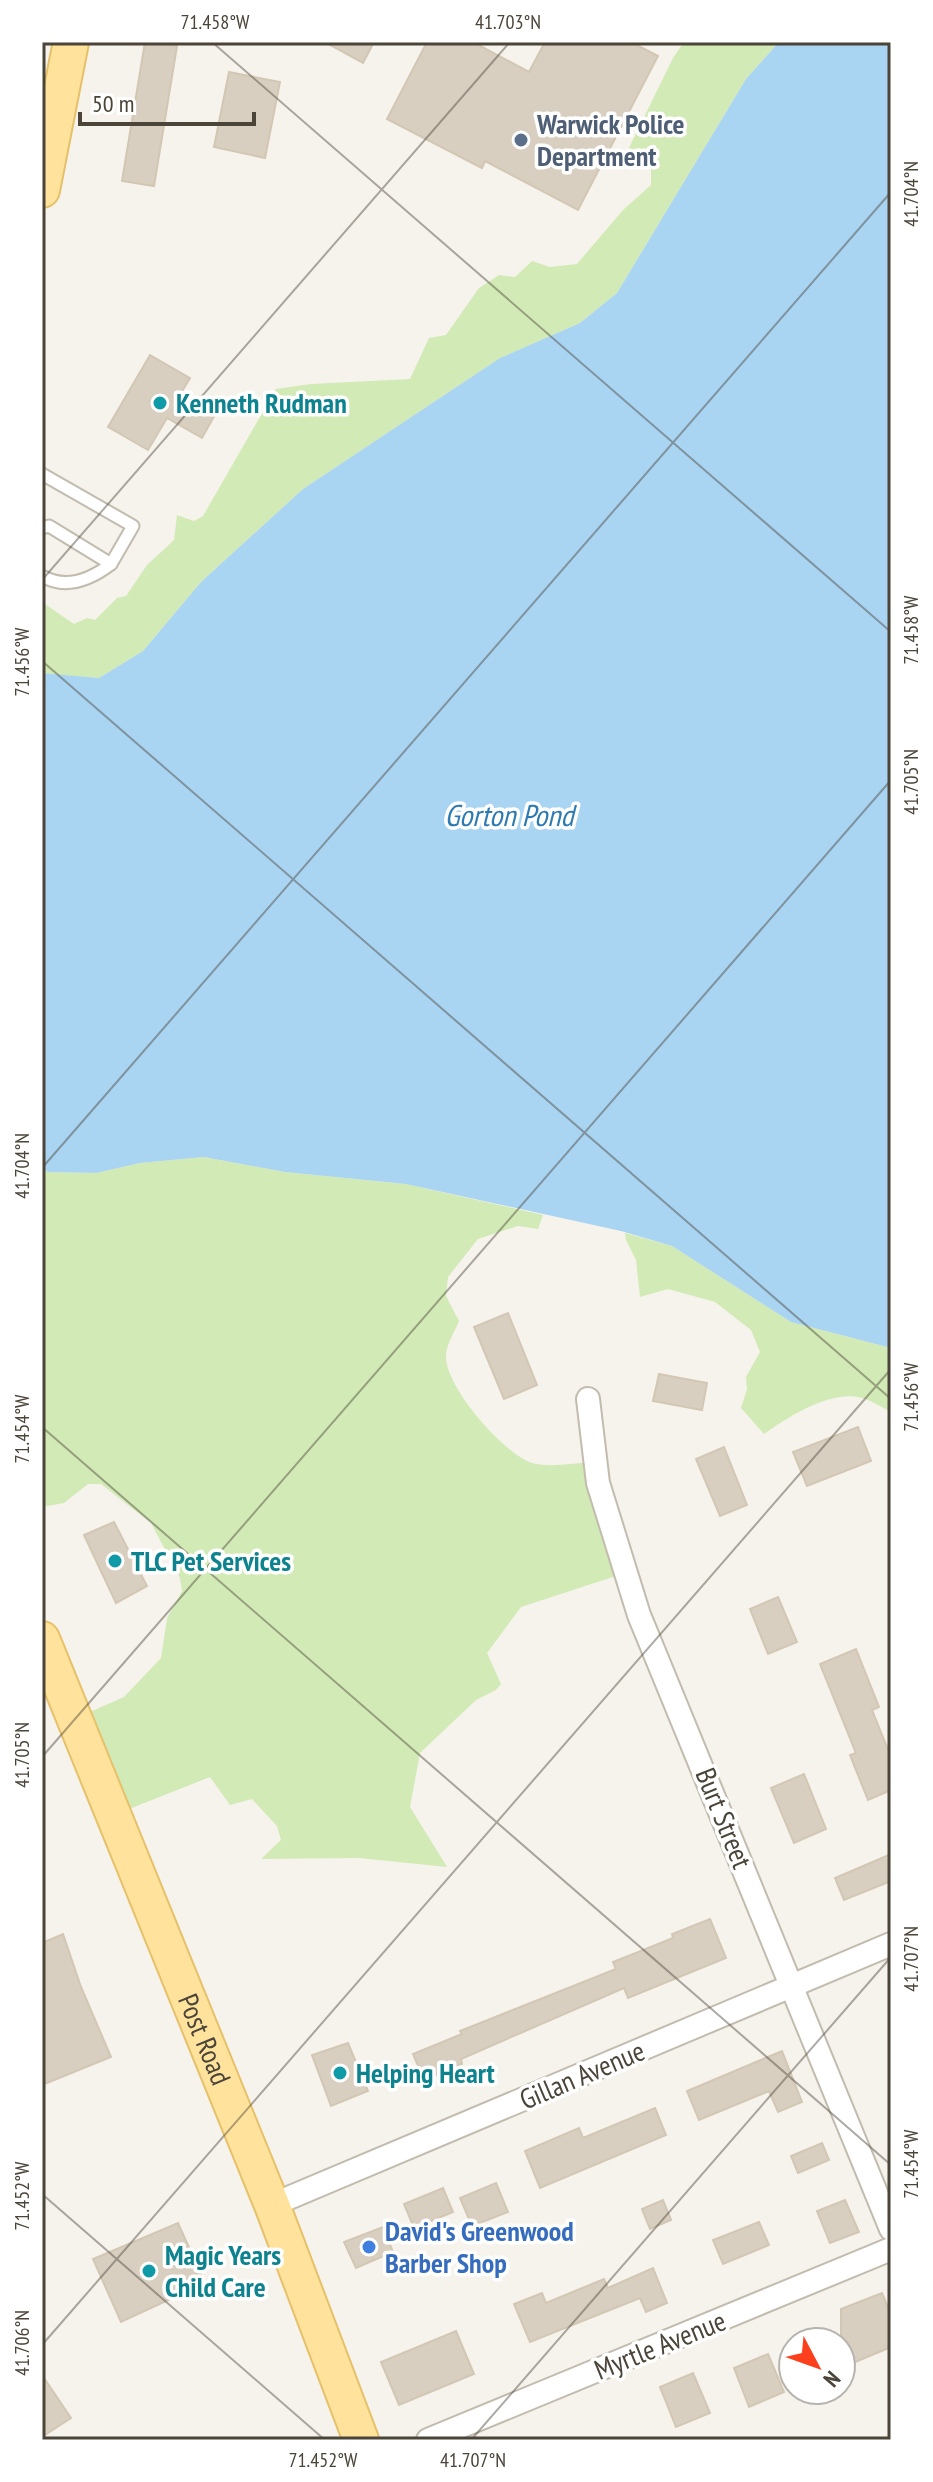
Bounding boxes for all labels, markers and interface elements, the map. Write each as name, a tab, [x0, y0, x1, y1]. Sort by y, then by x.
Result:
text: 71.458°W	[181, 9, 250, 35]
text: 41.703°N	[475, 9, 541, 35]
scale bar	[80, 76, 254, 126]
text: 50 m	[92, 88, 134, 119]
place label: Warwick Police Department	[536, 105, 685, 174]
marker: Warwick Police Department	[512, 131, 530, 149]
text: 41.704°N	[898, 161, 924, 227]
place label: Kenneth Rudman	[176, 384, 347, 421]
marker: Kenneth Rudman	[151, 394, 169, 412]
text: 71.458°W	[898, 595, 924, 664]
text: 71.456°W	[9, 627, 35, 696]
text: 41.705°N	[898, 749, 924, 815]
water label: Gorton Pond	[445, 795, 577, 834]
text: 41.704°N	[9, 1133, 35, 1199]
text: 71.456°W	[898, 1362, 924, 1431]
text: 71.454°W	[9, 1394, 35, 1463]
place label: TLC Pet Services	[131, 1542, 291, 1579]
marker: TLC Pet Services	[106, 1552, 124, 1570]
text: 41.705°N	[9, 1722, 35, 1788]
street label: Burt Street	[688, 1762, 761, 1874]
text: 41.707°N	[898, 1926, 924, 1992]
street label: Post Road	[170, 1988, 240, 2090]
street label: Gillan Avenue	[514, 2032, 650, 2117]
place label: Helping Heart	[356, 2054, 495, 2091]
marker: Helping Heart	[331, 2064, 349, 2082]
text: 71.454°W	[898, 2129, 924, 2198]
text: 71.452°W	[9, 2161, 35, 2230]
place label: David's Greenwood Barber Shop	[385, 2212, 574, 2281]
place label: Magic Years Child Care	[165, 2236, 281, 2305]
marker: David's Greenwood Barber Shop	[360, 2238, 378, 2256]
marker: Magic Years Child Care	[140, 2262, 158, 2280]
street label: Myrtle Avenue	[589, 2301, 731, 2388]
text: 41.706°N	[9, 2310, 35, 2376]
north arrow	[777, 2326, 857, 2406]
text: N	[818, 2365, 847, 2393]
text: 71.452°W	[289, 2447, 358, 2473]
text: 41.707°N	[440, 2447, 506, 2473]

